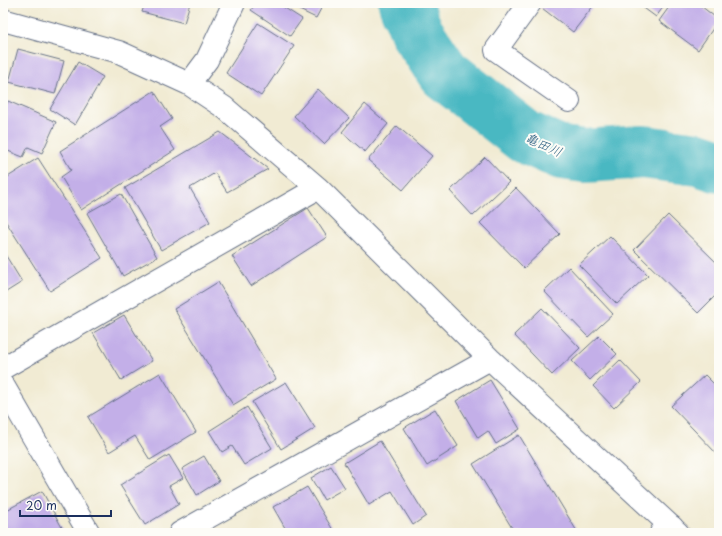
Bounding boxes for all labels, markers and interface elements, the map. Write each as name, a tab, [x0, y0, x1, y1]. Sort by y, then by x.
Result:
water label: 亀田川	[522, 127, 566, 161]
scale bar	[20, 492, 111, 518]
text: 20 m	[26, 496, 57, 514]

